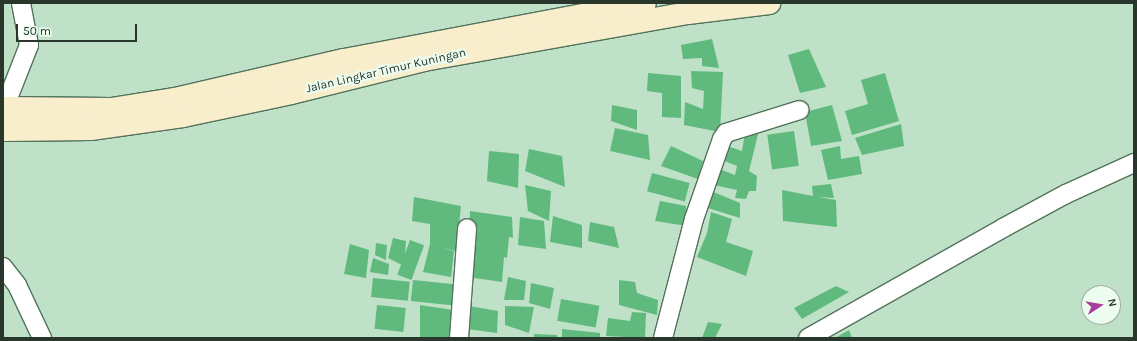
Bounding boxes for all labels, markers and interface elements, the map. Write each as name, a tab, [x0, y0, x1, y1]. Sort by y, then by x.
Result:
scale bar	[18, 16, 139, 42]
text: 50 m	[23, 24, 51, 38]
street label: Jalan Lingkar Timur Kuningan	[305, 46, 467, 96]
north arrow	[1081, 285, 1121, 325]
text: N	[1105, 297, 1119, 308]

